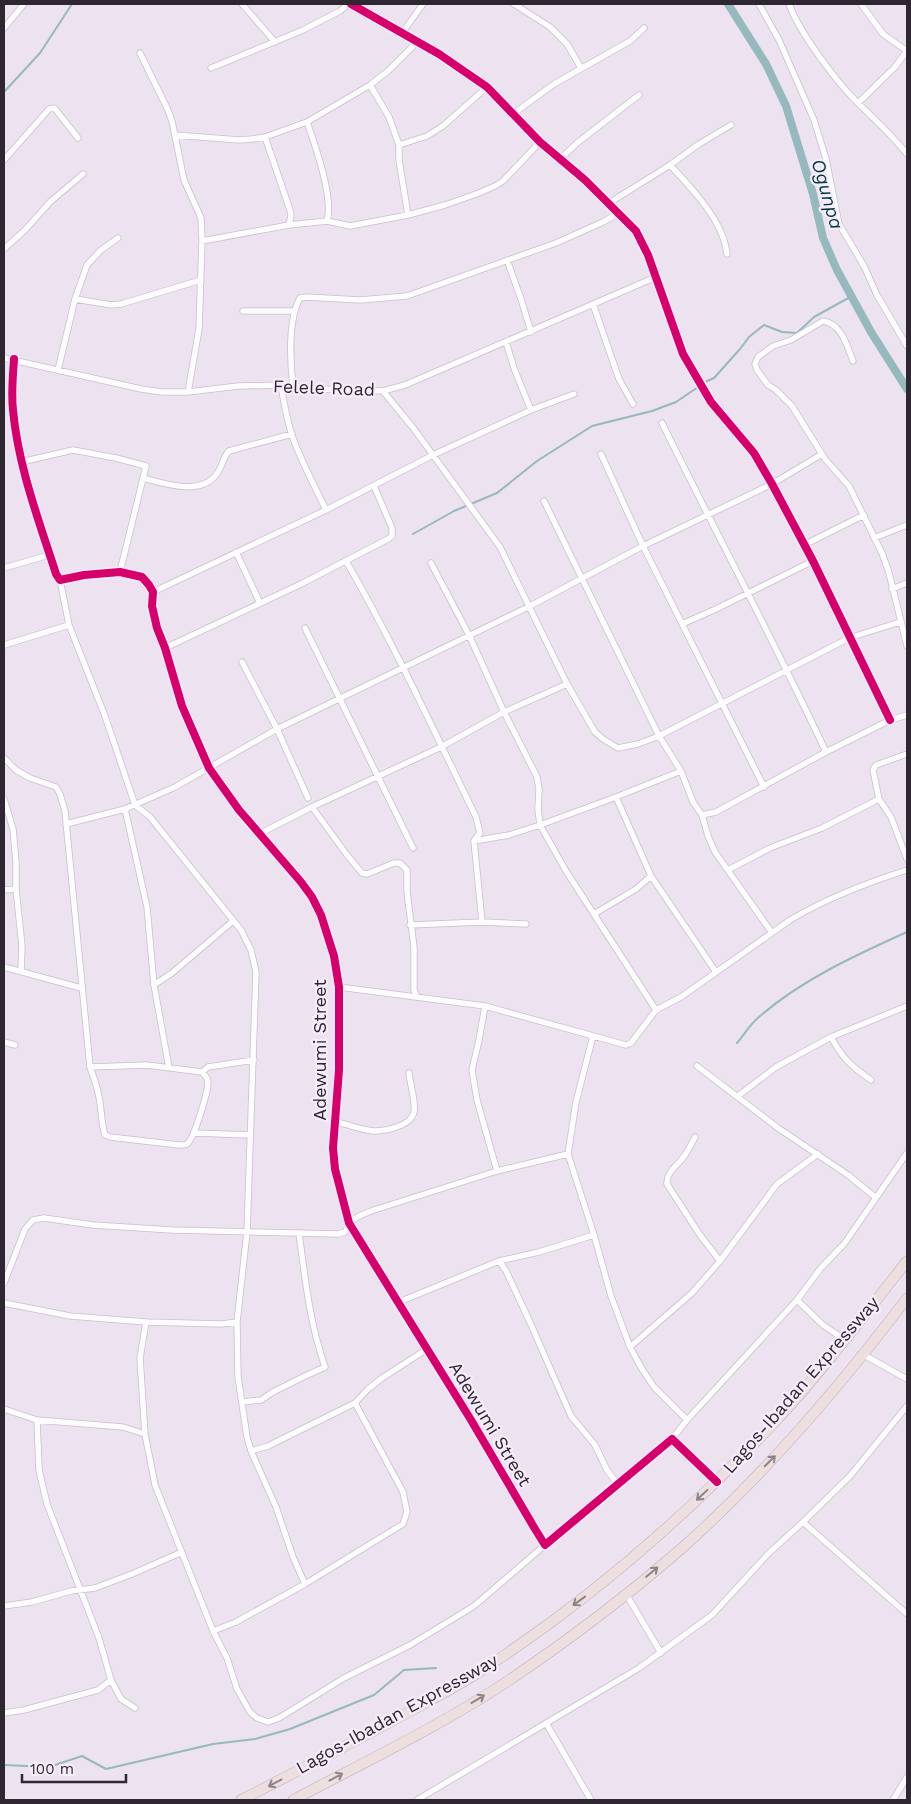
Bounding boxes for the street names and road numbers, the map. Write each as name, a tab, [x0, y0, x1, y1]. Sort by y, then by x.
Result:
street label: Felele Road	[273, 375, 375, 400]
street label: Adewumi Street	[309, 979, 330, 1121]
street label: Lagos-Ibadan Expressway	[718, 1291, 884, 1477]
street label: Adewumi Street	[445, 1358, 536, 1490]
street label: Lagos-Ibadan Expressway	[292, 1649, 502, 1778]

